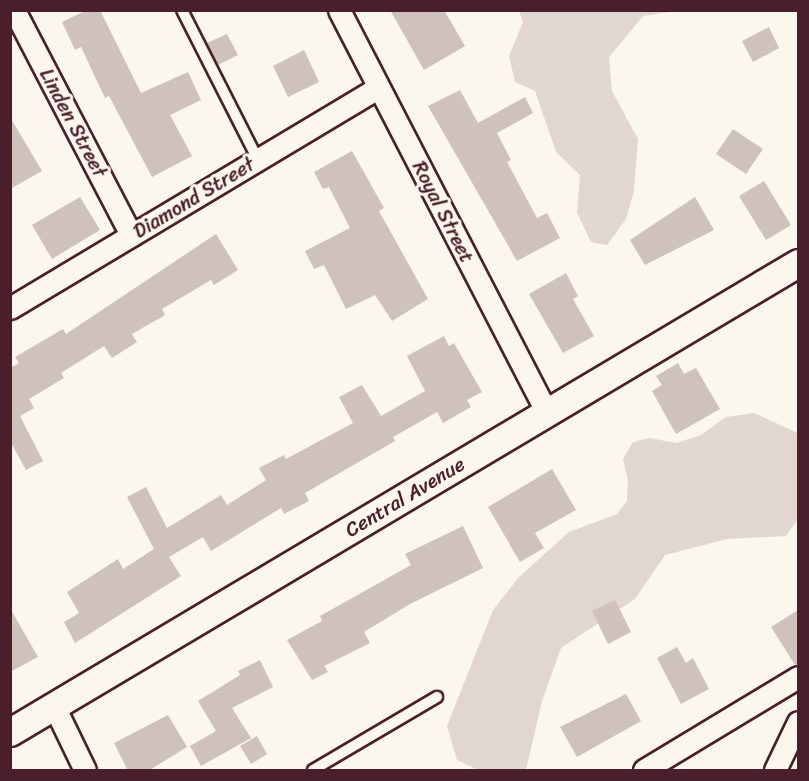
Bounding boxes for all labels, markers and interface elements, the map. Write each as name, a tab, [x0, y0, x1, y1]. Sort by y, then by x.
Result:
street label: Linden Street	[34, 64, 112, 182]
street label: Diamond Street	[129, 152, 259, 244]
street label: Royal Street	[407, 157, 479, 267]
street label: Central Avenue	[341, 452, 469, 542]

